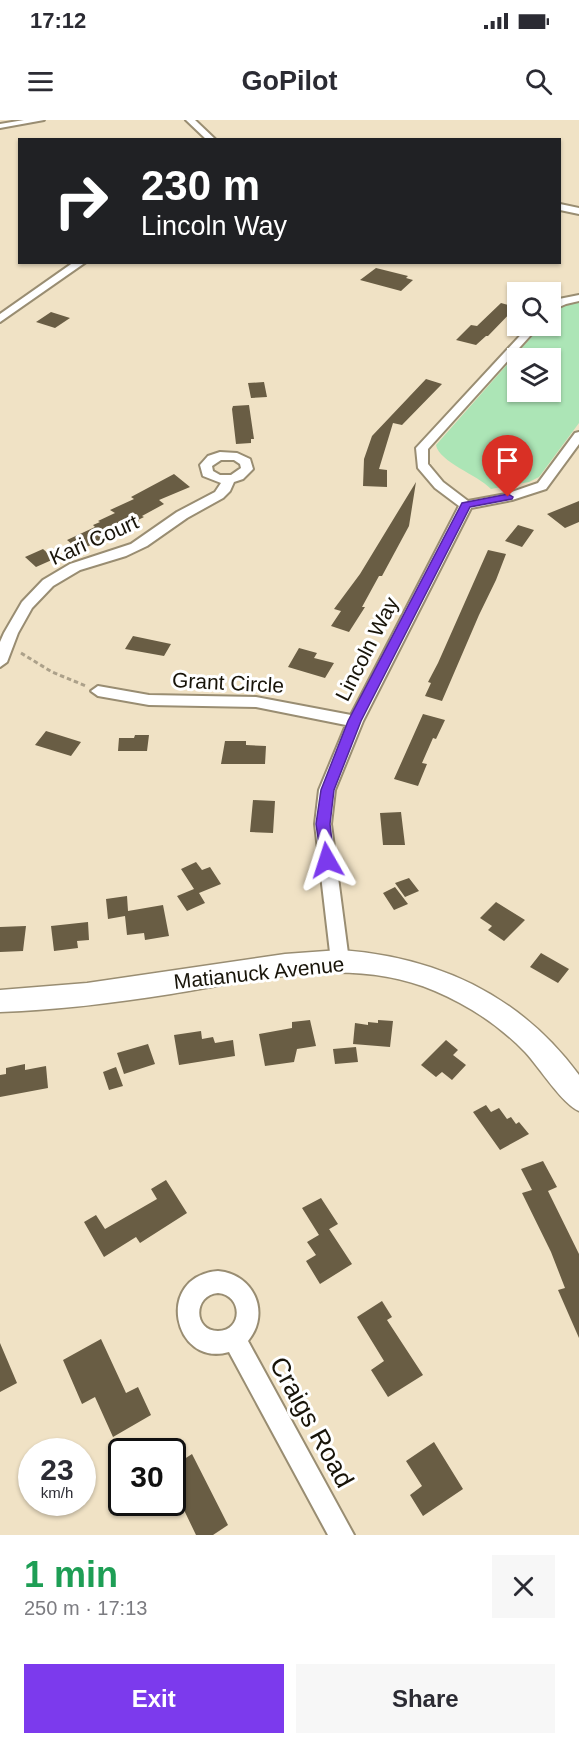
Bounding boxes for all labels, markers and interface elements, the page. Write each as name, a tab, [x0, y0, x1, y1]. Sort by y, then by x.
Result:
text: 17:12	[30, 8, 86, 33]
icon: menu	[24, 65, 57, 98]
icon: search	[522, 65, 555, 98]
text: GoPilot	[242, 66, 338, 96]
icon: right	[42, 162, 120, 240]
text: 230 m	[141, 162, 260, 209]
text: Lincoln Way	[141, 211, 287, 241]
map controls	[507, 282, 561, 402]
button: search	[507, 282, 561, 336]
button: layers	[507, 348, 561, 402]
pin	[482, 435, 533, 497]
icon: arrive	[491, 444, 524, 477]
street label: Kari Court	[46, 510, 142, 569]
street label: Lincoln Way	[331, 592, 403, 705]
street label: Grant Circle	[171, 668, 285, 697]
position arrow	[295, 828, 359, 892]
street label: Matianuck Avenue	[173, 952, 345, 993]
street label: Craigs Road	[264, 1352, 360, 1492]
speed limit sign: 30	[108, 1438, 186, 1516]
text: 23	[40, 1453, 74, 1486]
text: km/h	[41, 1484, 73, 1501]
text: 1 min	[24, 1554, 118, 1595]
button: close	[492, 1555, 555, 1618]
text: 250 m · 17:13	[24, 1597, 147, 1619]
button: Exit	[24, 1664, 284, 1733]
button: Share	[296, 1664, 555, 1733]

